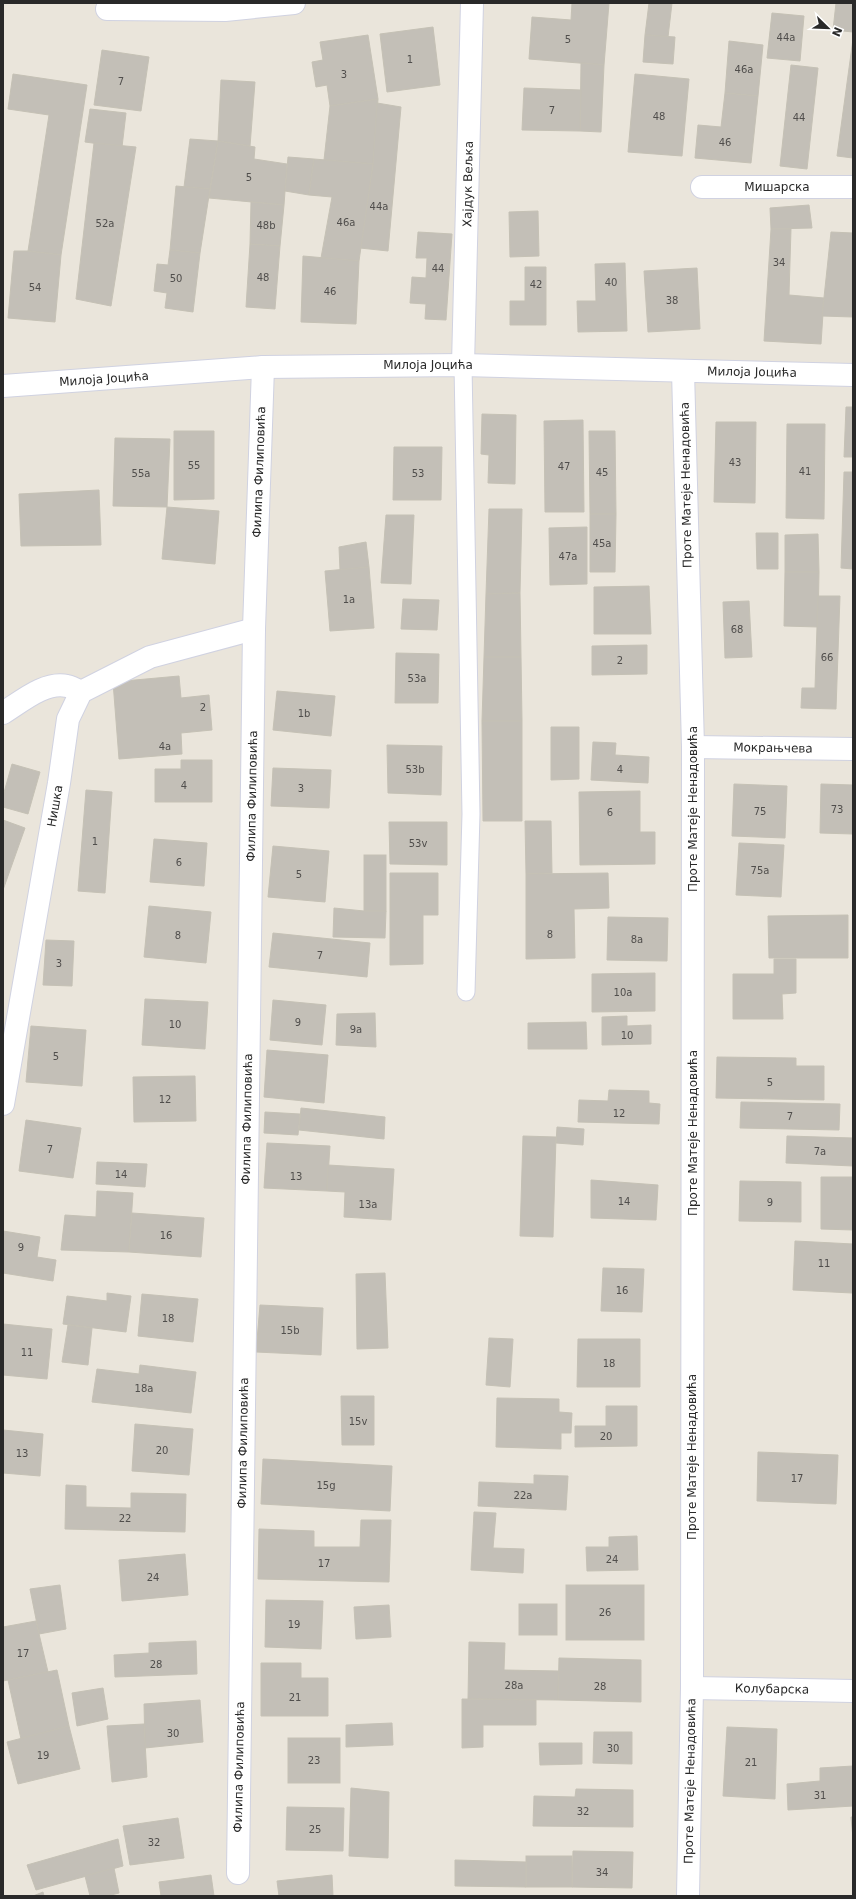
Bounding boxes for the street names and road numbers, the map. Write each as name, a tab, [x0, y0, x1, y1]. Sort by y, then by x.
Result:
street label: Хајдук Вељка	[460, 141, 476, 227]
street label: Мишарска	[744, 180, 810, 194]
street label: Милоја Јоцића	[383, 358, 473, 372]
street label: Милоја Јоцића	[707, 364, 797, 380]
street label: Милоја Јоцића	[59, 369, 149, 389]
street label: Проте Матеје Ненадовића	[678, 402, 694, 568]
street label: Филипа Филиповића	[250, 406, 268, 538]
street label: Проте Матеје Ненадовића	[686, 726, 700, 892]
street label: Филипа Филиповића	[244, 730, 260, 862]
street label: Мокрањчева	[733, 740, 813, 756]
street label: Нишка	[44, 784, 66, 828]
street label: Проте Матеје Ненадовића	[686, 1050, 700, 1216]
street label: Филипа Филиповића	[239, 1053, 255, 1185]
street label: Проте Матеје Ненадовића	[685, 1374, 699, 1540]
street label: Филипа Филиповића	[235, 1377, 251, 1509]
street label: Колубарска	[735, 1681, 809, 1697]
street label: Проте Матеје Ненадовића	[682, 1698, 698, 1864]
street label: Филипа Филиповића	[231, 1701, 247, 1833]

